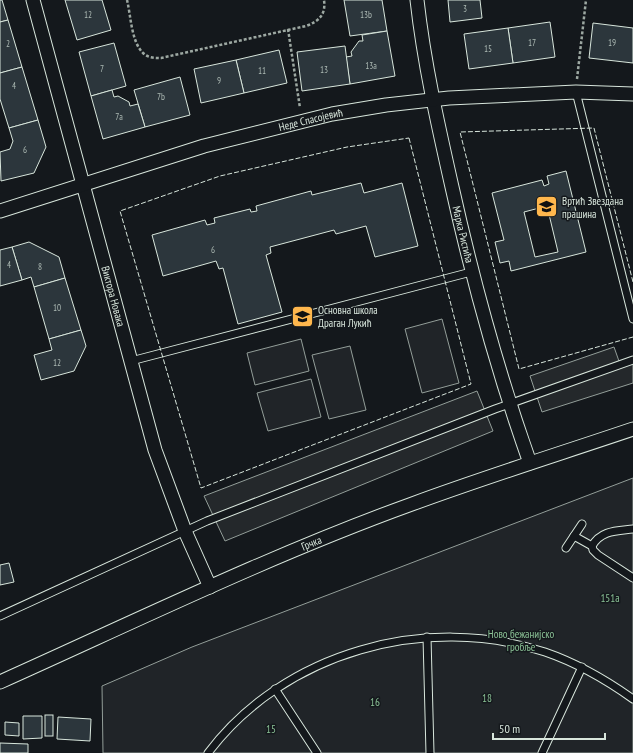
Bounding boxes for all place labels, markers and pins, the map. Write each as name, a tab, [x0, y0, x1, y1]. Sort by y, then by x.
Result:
school or university icon: Вртић Звездана прашина	[533, 194, 559, 220]
place label: Вртић Звездана прашина	[562, 194, 623, 221]
school or university icon: Основна школа Драган Лукић	[289, 303, 315, 329]
place label: Основна школа Драган Лукић	[318, 303, 378, 330]

